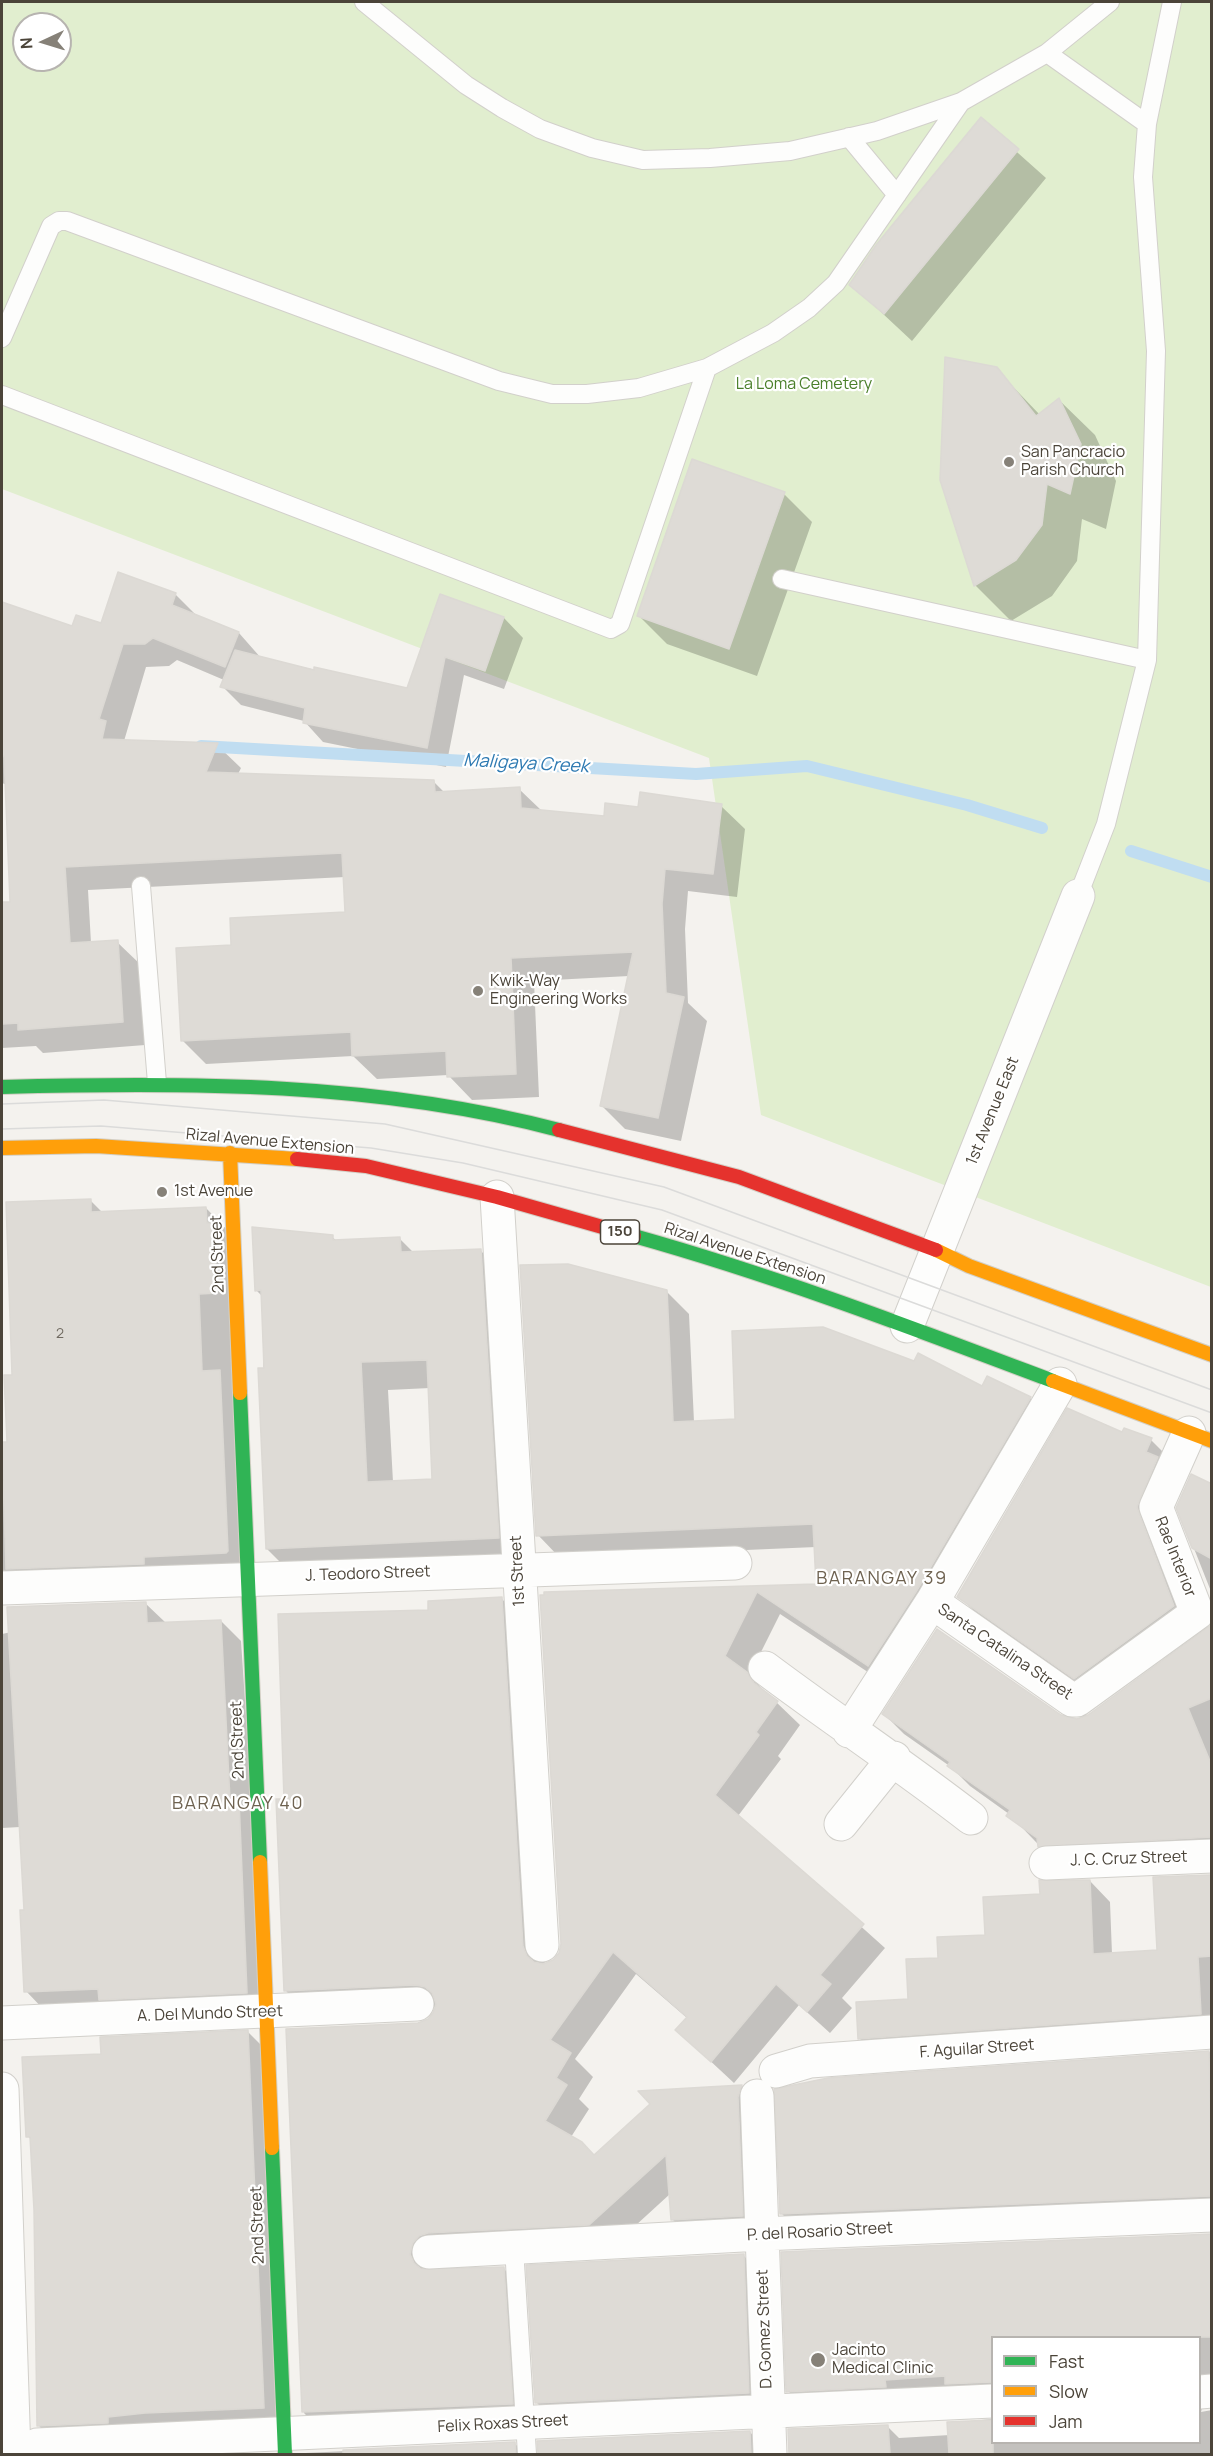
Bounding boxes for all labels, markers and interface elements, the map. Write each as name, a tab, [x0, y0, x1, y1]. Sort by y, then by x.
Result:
north arrow	[12, 12, 72, 72]
text: N	[15, 37, 37, 50]
park label: La Loma Cemetery	[736, 375, 872, 395]
place label: San Pancracio Parish Church	[1021, 443, 1125, 481]
marker: San Pancracio Parish Church	[1002, 455, 1016, 469]
water label: Maligaya Creek	[463, 750, 589, 778]
place label: Kwik-Way Engineering Works	[490, 972, 627, 1010]
marker: Kwik-Way Engineering Works	[471, 984, 485, 998]
street label: 1st Avenue East	[963, 1054, 1023, 1168]
street label: Rizal Avenue Extension	[185, 1125, 355, 1159]
place label: 1st Avenue	[174, 1182, 253, 1202]
marker: 1st Avenue	[155, 1185, 169, 1199]
street label: 2nd Street	[207, 1215, 229, 1293]
street label: Rizal Avenue Extension	[662, 1219, 828, 1289]
road number: 150	[600, 1220, 640, 1244]
house number: 2	[56, 1326, 64, 1342]
street label: Rae Interior	[1150, 1514, 1200, 1600]
street label: 1st Street	[507, 1535, 529, 1607]
street label: J. Teodoro Street	[305, 1562, 431, 1586]
district label: BARANGAY 39	[816, 1568, 948, 1590]
street label: Santa Catalina Street	[934, 1600, 1076, 1704]
street label: 2nd Street	[227, 1701, 249, 1779]
district label: BARANGAY 40	[172, 1793, 304, 1815]
street label: J. C. Cruz Street	[1070, 1847, 1188, 1871]
street label: A. Del Mundo Street	[137, 2002, 283, 2026]
street label: F. Aguilar Street	[919, 2035, 1035, 2063]
street label: 2nd Street	[247, 2186, 269, 2264]
street label: P. del Rosario Street	[747, 2219, 893, 2245]
street label: D. Gomez Street	[753, 2269, 777, 2389]
legend	[991, 2336, 1201, 2444]
place label: Jacinto Medical Clinic	[832, 2341, 934, 2379]
text: Fast	[1049, 2349, 1084, 2373]
marker: Jacinto Medical Clinic	[809, 2351, 827, 2369]
text: Slow	[1049, 2379, 1088, 2403]
text: Jam	[1049, 2409, 1083, 2433]
street label: Felix Roxas Street	[437, 2411, 569, 2437]

